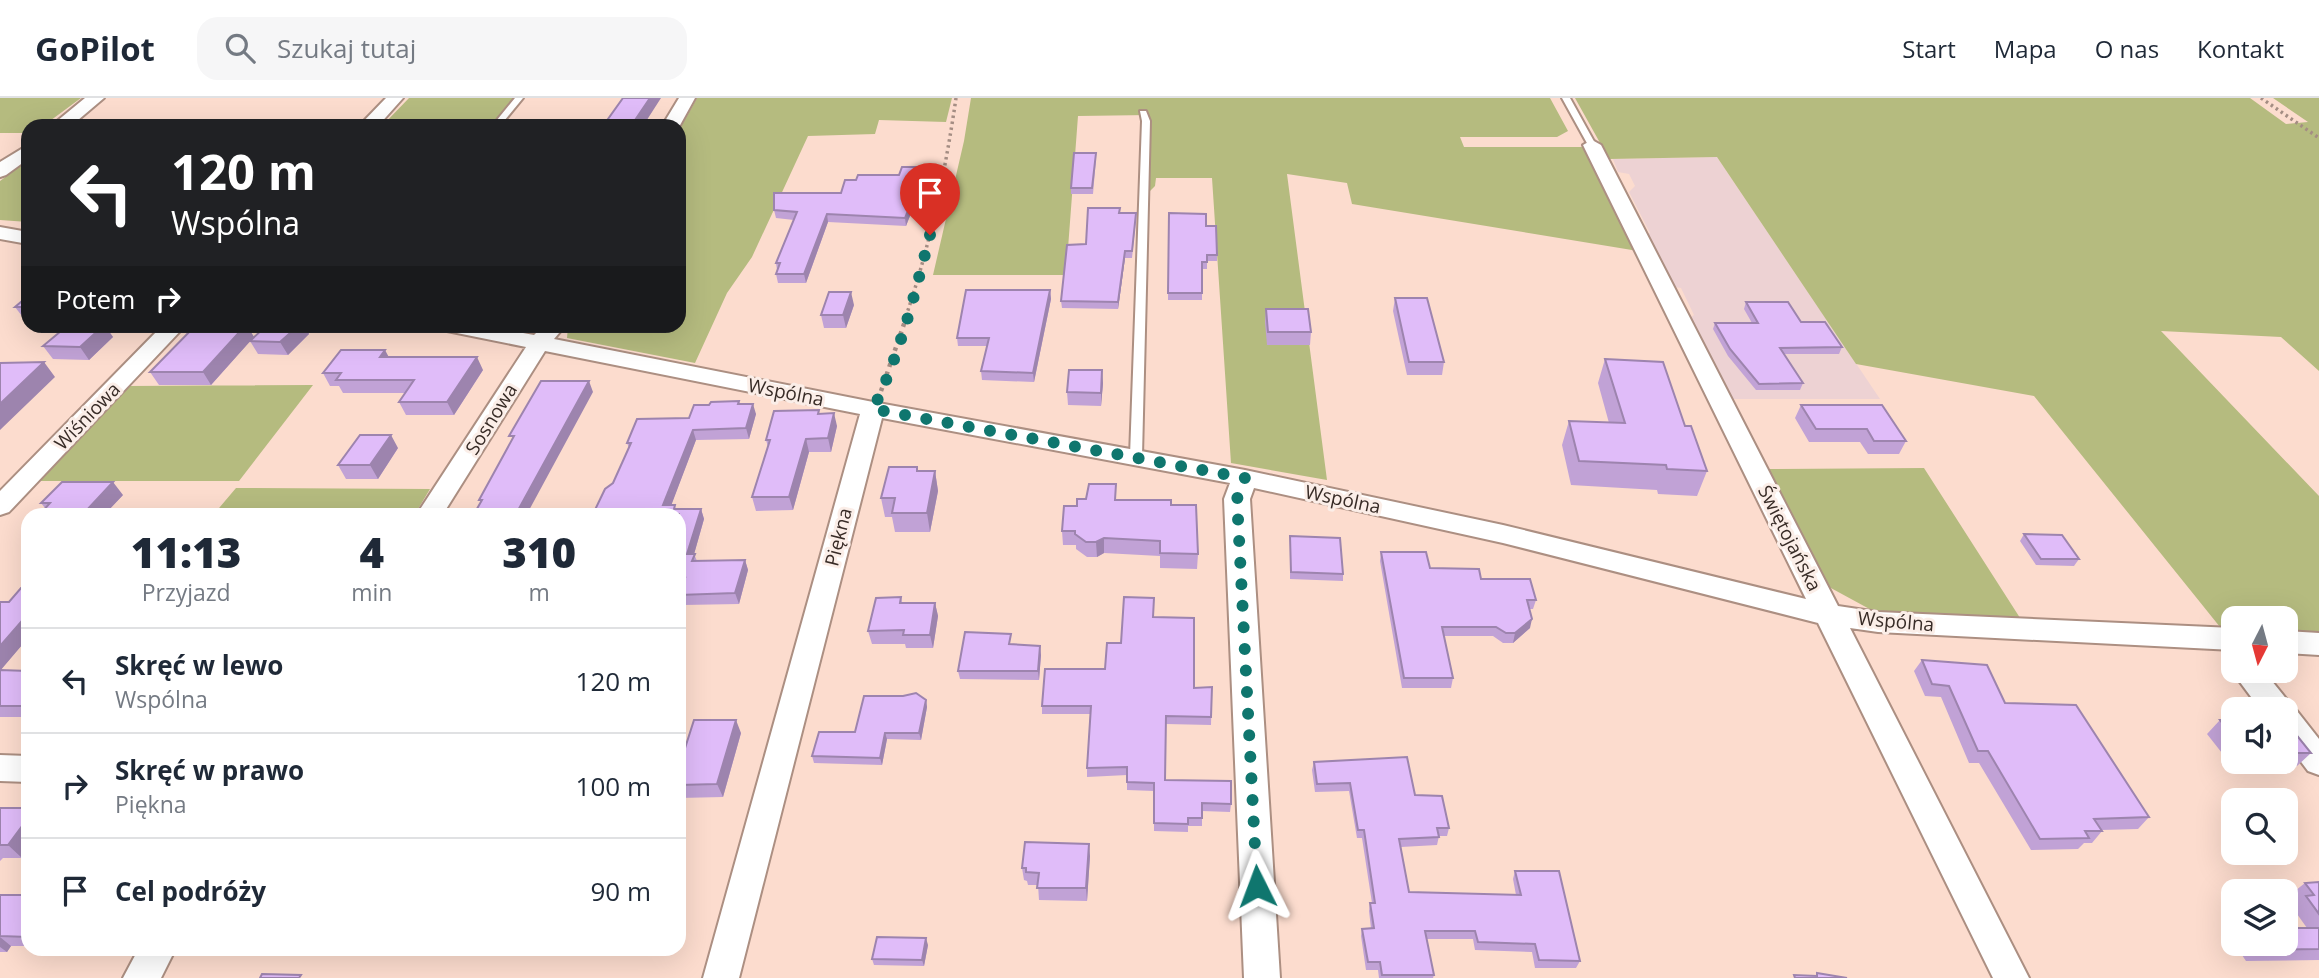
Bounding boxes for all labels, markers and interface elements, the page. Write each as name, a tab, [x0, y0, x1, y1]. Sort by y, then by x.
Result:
search box	[197, 17, 687, 80]
text: GoPilot	[35, 26, 155, 71]
icon: search	[221, 29, 259, 67]
text: Szukaj tutaj	[277, 30, 416, 66]
text: Start	[1902, 32, 1956, 65]
text: Mapa	[1994, 32, 2057, 65]
text: O nas	[2095, 32, 2159, 65]
text: Kontakt	[2197, 32, 2284, 65]
text: 120 m	[171, 138, 316, 204]
icon: left	[56, 147, 147, 238]
pin	[900, 163, 960, 235]
icon: arrive	[911, 174, 949, 212]
text: Wspólna	[171, 201, 300, 244]
icon: right	[149, 280, 187, 318]
text: Potem	[56, 281, 135, 317]
street label: Wspólna	[746, 372, 826, 412]
street label: Wiśniowa	[48, 377, 126, 455]
street label: Sosnowa	[459, 379, 523, 459]
street label: Wspólna	[1303, 478, 1383, 520]
street label: Świętojańska	[1752, 481, 1828, 595]
street label: Piękna	[818, 505, 858, 569]
text: 11:13	[131, 523, 241, 580]
text: 4	[360, 523, 384, 580]
text: 310	[502, 523, 576, 580]
text: Przyjazd	[142, 576, 231, 608]
text: min	[351, 576, 392, 608]
text: m	[529, 576, 550, 608]
street label: Wspólna	[1857, 605, 1935, 637]
north arrow	[2221, 606, 2298, 682]
map controls	[2221, 606, 2298, 956]
text: Skręć w lewo	[115, 647, 283, 683]
icon: left	[56, 662, 94, 700]
text: 120 m	[576, 663, 651, 699]
text: Wspólna	[115, 683, 208, 715]
button: sound	[2221, 697, 2298, 774]
text: Skręć w prawo	[115, 752, 304, 788]
icon: right	[56, 767, 94, 805]
text: 100 m	[576, 768, 651, 804]
text: Piękna	[115, 788, 187, 820]
button: search	[2221, 788, 2298, 865]
position arrow	[1220, 849, 1294, 923]
icon: arrive	[56, 872, 94, 910]
text: Cel podróży	[115, 873, 266, 909]
text: 90 m	[590, 873, 651, 909]
button: layers	[2221, 879, 2298, 956]

